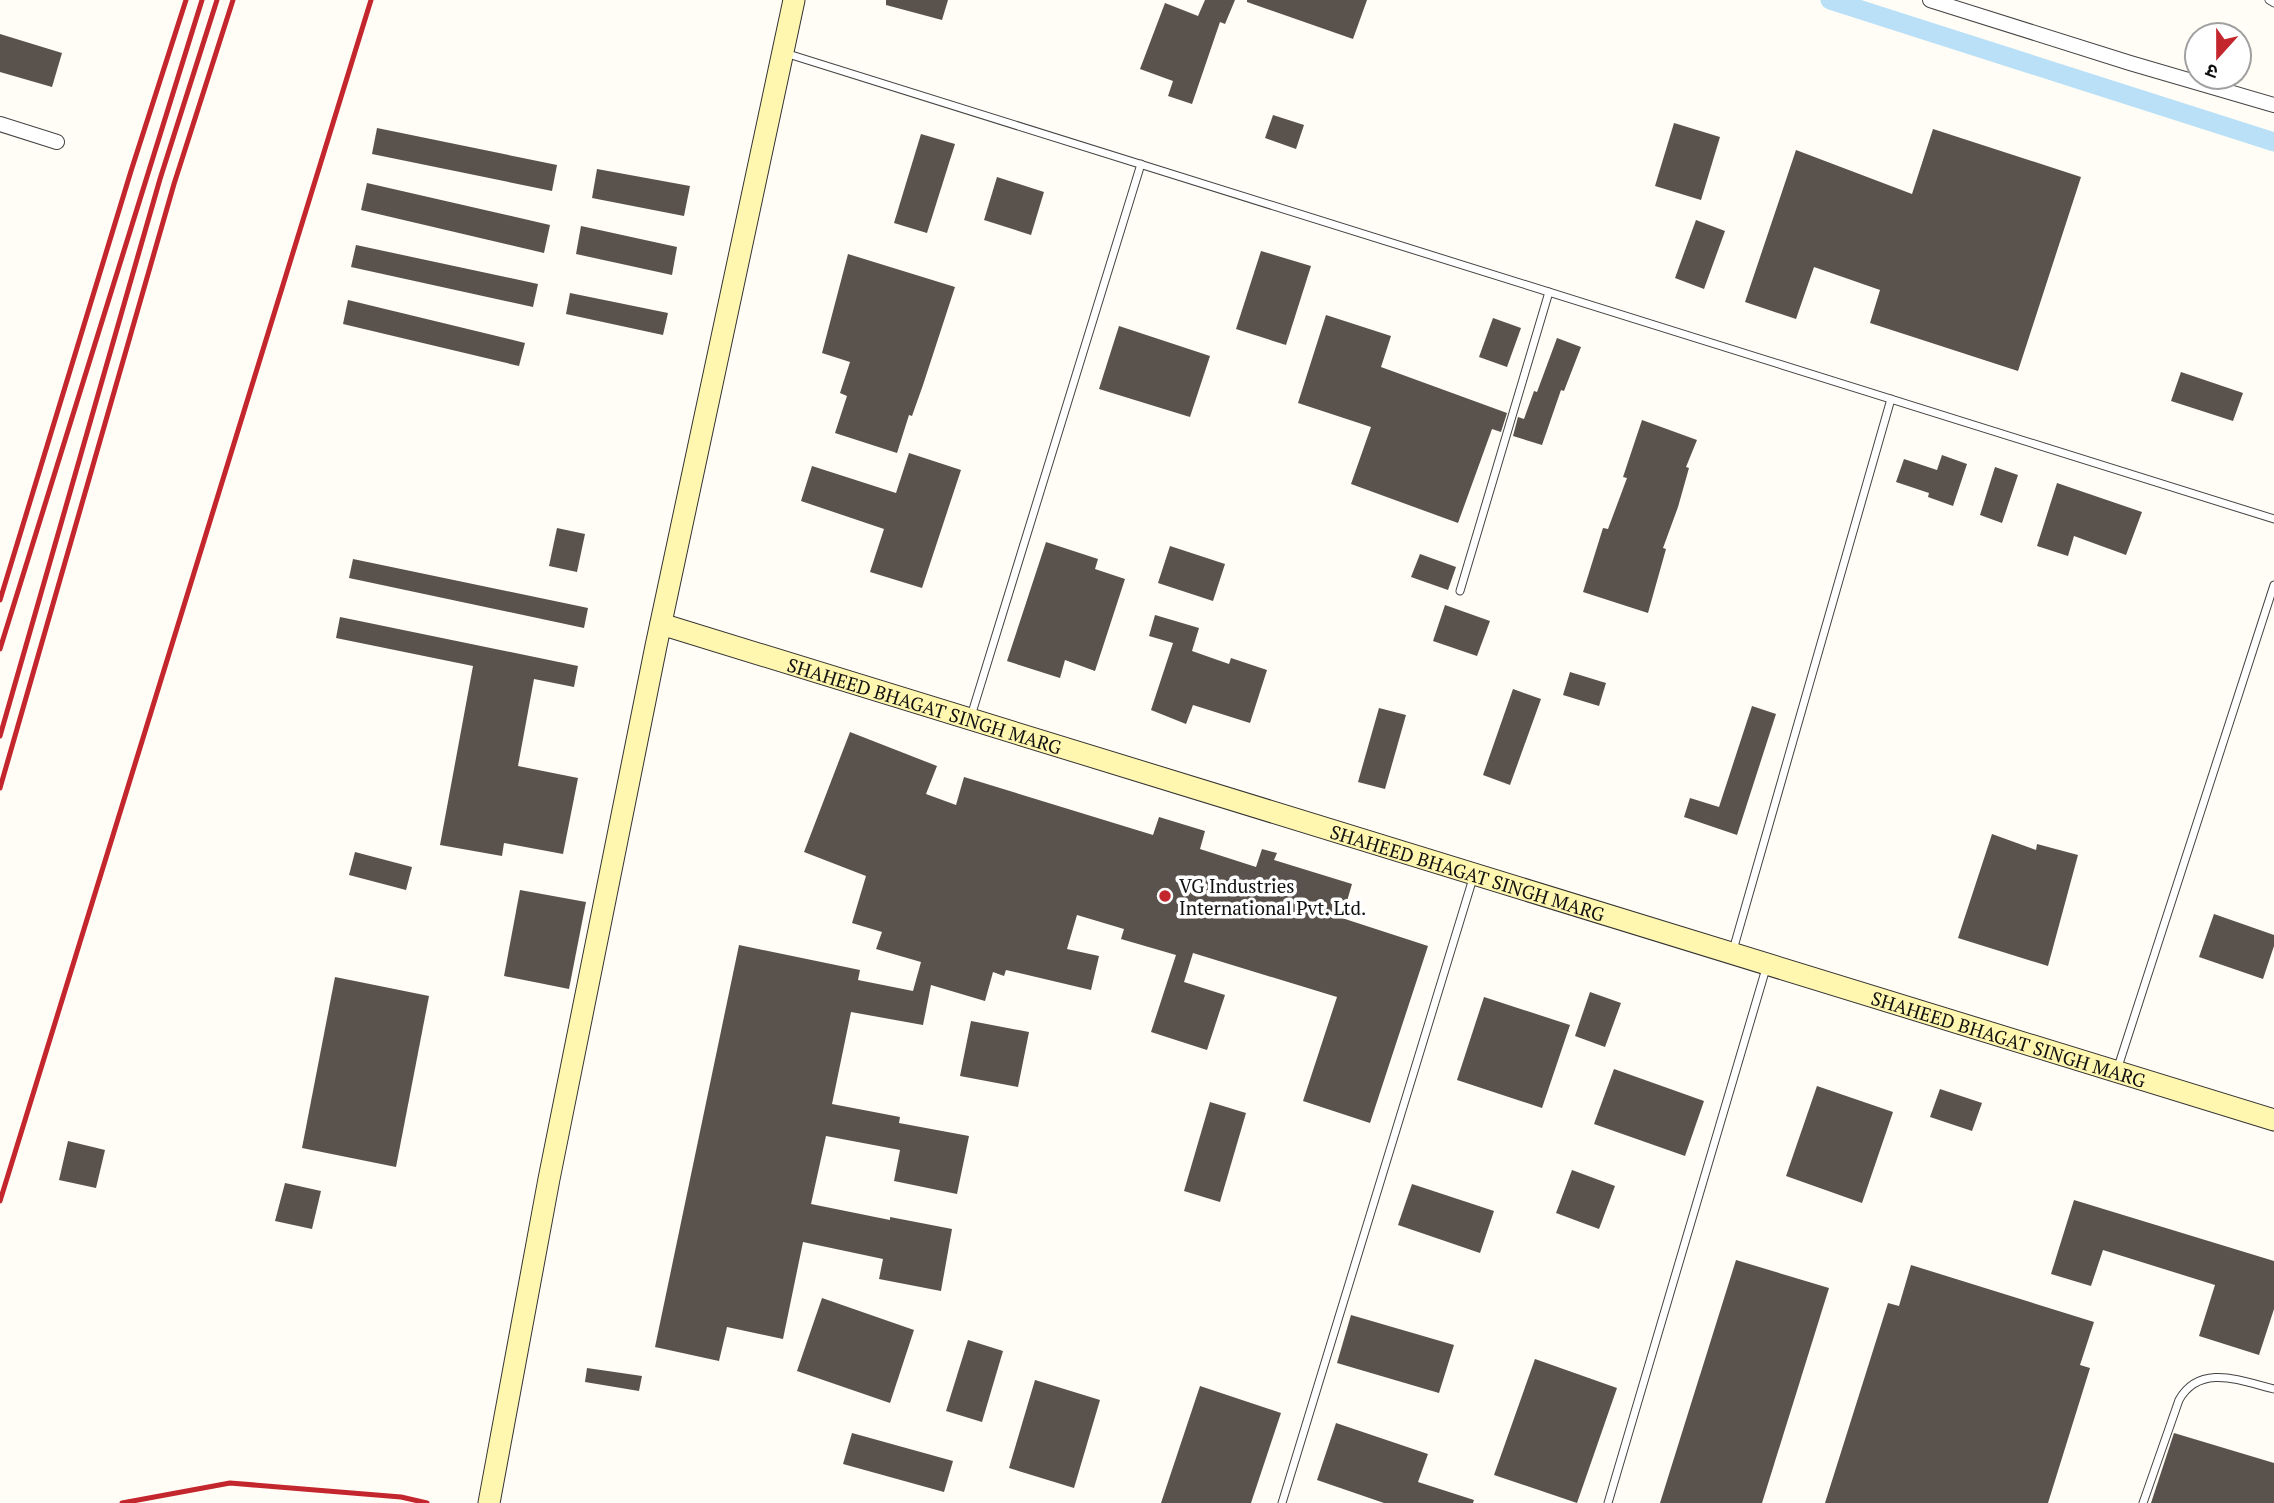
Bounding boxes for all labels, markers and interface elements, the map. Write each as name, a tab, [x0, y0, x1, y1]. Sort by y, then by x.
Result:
north arrow	[2183, 21, 2253, 91]
text: उ	[2201, 58, 2221, 86]
street label: SHAHEED BHAGAT SINGH MARG	[785, 651, 1065, 759]
street label: SHAHEED BHAGAT SINGH MARG	[1327, 818, 1608, 926]
place label: VG Industries International Pvt. Ltd.	[1179, 873, 1366, 920]
marker: VG Industries International Pvt. Ltd.	[1157, 888, 1173, 904]
street label: SHAHEED BHAGAT SINGH MARG	[1868, 984, 2149, 1092]

